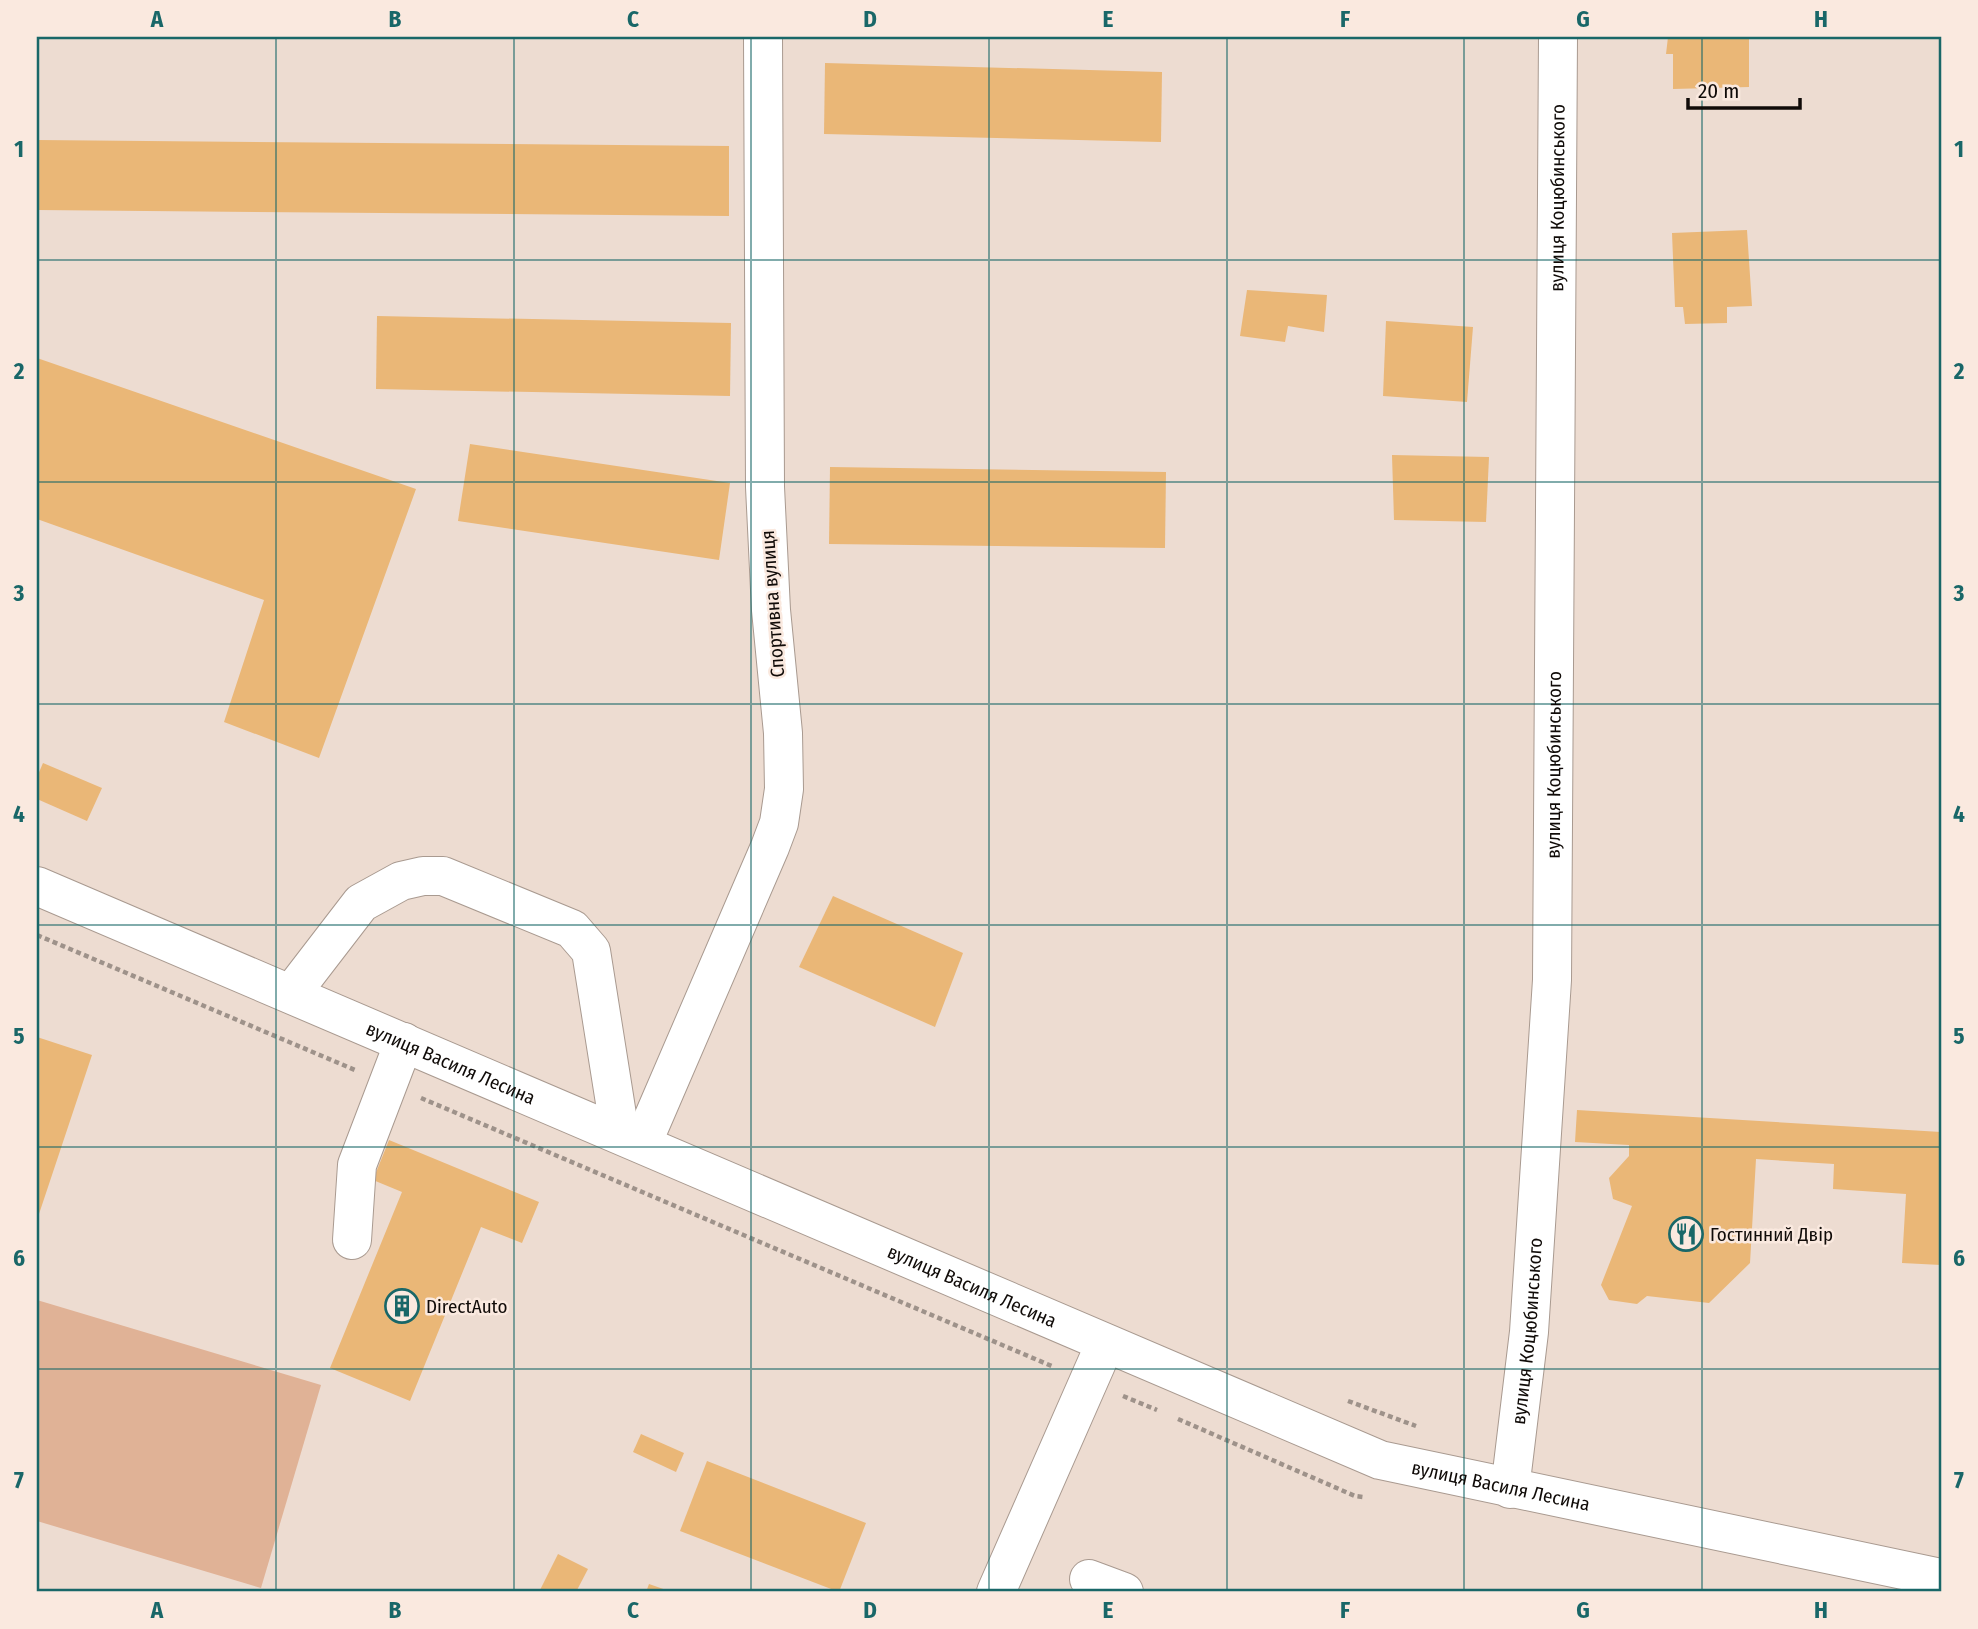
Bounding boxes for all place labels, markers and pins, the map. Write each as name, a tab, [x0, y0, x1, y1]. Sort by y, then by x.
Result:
restaurant icon: Гостинний Двір	[1667, 1215, 1705, 1253]
place label: Гостинний Двір	[1710, 1223, 1833, 1246]
building icon: DirectAuto	[383, 1287, 421, 1325]
place label: DirectAuto	[426, 1295, 508, 1318]

